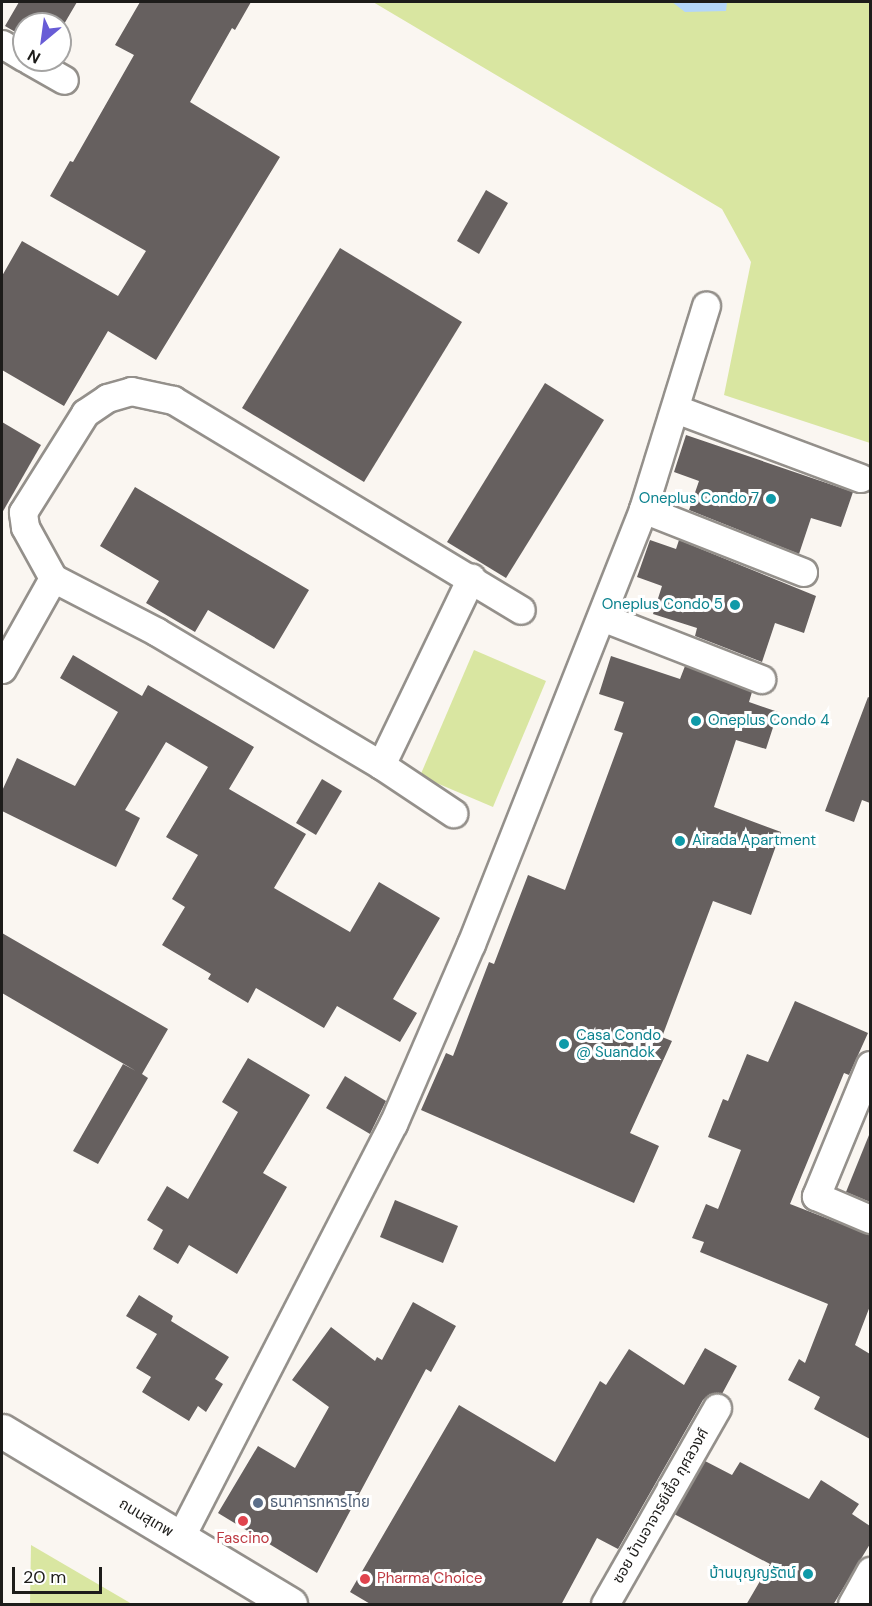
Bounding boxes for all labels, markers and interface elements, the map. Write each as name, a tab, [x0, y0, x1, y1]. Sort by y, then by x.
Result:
north arrow	[12, 12, 72, 72]
text: N	[24, 44, 44, 68]
place label: Oneplus Condo 7	[639, 490, 759, 508]
marker: Oneplus Condo 7	[764, 492, 778, 506]
place label: Oneplus Condo 5	[602, 596, 723, 614]
marker: Oneplus Condo 5	[728, 598, 742, 612]
place label: Oneplus Condo 4	[708, 712, 829, 730]
marker: Oneplus Condo 4	[689, 714, 703, 728]
place label: Airada Apartment	[692, 832, 816, 850]
marker: Airada Apartment	[673, 834, 687, 848]
place label: Casa Condo @ Suandok	[576, 1026, 661, 1061]
marker: Casa Condo @ Suandok	[557, 1037, 571, 1051]
street label: ซอย บ้านอาจารย์เชื้อ กุศลวงศ์	[609, 1425, 713, 1587]
place label: ธนาคารทหารไทย	[270, 1494, 370, 1512]
street label: ถนนสุเทพ	[116, 1495, 176, 1541]
marker: ธนาคารทหารไทย	[251, 1496, 265, 1510]
marker: Fascino	[236, 1514, 250, 1528]
place label: Fascino	[217, 1530, 269, 1548]
scale bar	[15, 1555, 105, 1593]
text: 20 m	[23, 1565, 66, 1589]
place label: บ้านบุญญรัตน์	[709, 1565, 796, 1583]
marker: บ้านบุญญรัตน์	[801, 1567, 815, 1581]
place label: Pharma Choice	[377, 1570, 483, 1588]
marker: Pharma Choice	[358, 1572, 372, 1586]

